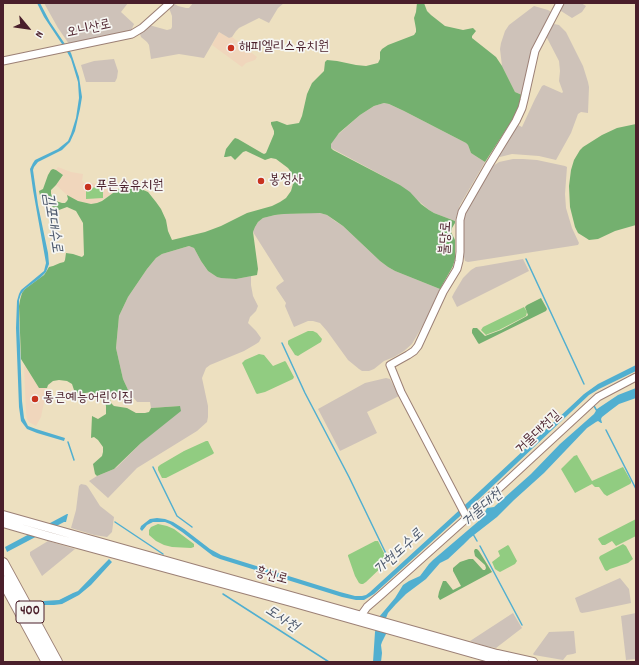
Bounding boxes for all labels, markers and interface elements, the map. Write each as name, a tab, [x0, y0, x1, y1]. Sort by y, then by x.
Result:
north arrow	[8, 8, 48, 48]
street label: 오니산로	[65, 17, 113, 43]
text: N	[30, 28, 47, 40]
place label: 해피엘리스유치원	[239, 40, 329, 56]
marker: 해피엘리스유치원	[226, 43, 236, 53]
place label: 봉정사	[269, 173, 303, 189]
marker: 봉정사	[256, 176, 266, 186]
place label: 푸른숲유치원	[96, 179, 164, 195]
marker: 푸른숲유치원	[83, 182, 93, 192]
water label: 김포대수로	[37, 192, 65, 254]
street label: 불당로	[438, 221, 456, 255]
place label: 통큰예능어린이집	[43, 391, 133, 407]
marker: 통큰예능어린이집	[30, 394, 40, 404]
street label: 거물대천길	[513, 408, 565, 458]
water label: 거물대천	[459, 486, 507, 532]
water label: 가현도수로	[372, 526, 428, 580]
street label: 흥신로	[253, 565, 289, 589]
road number: 400	[16, 601, 44, 623]
water label: 도사천	[261, 603, 301, 637]

